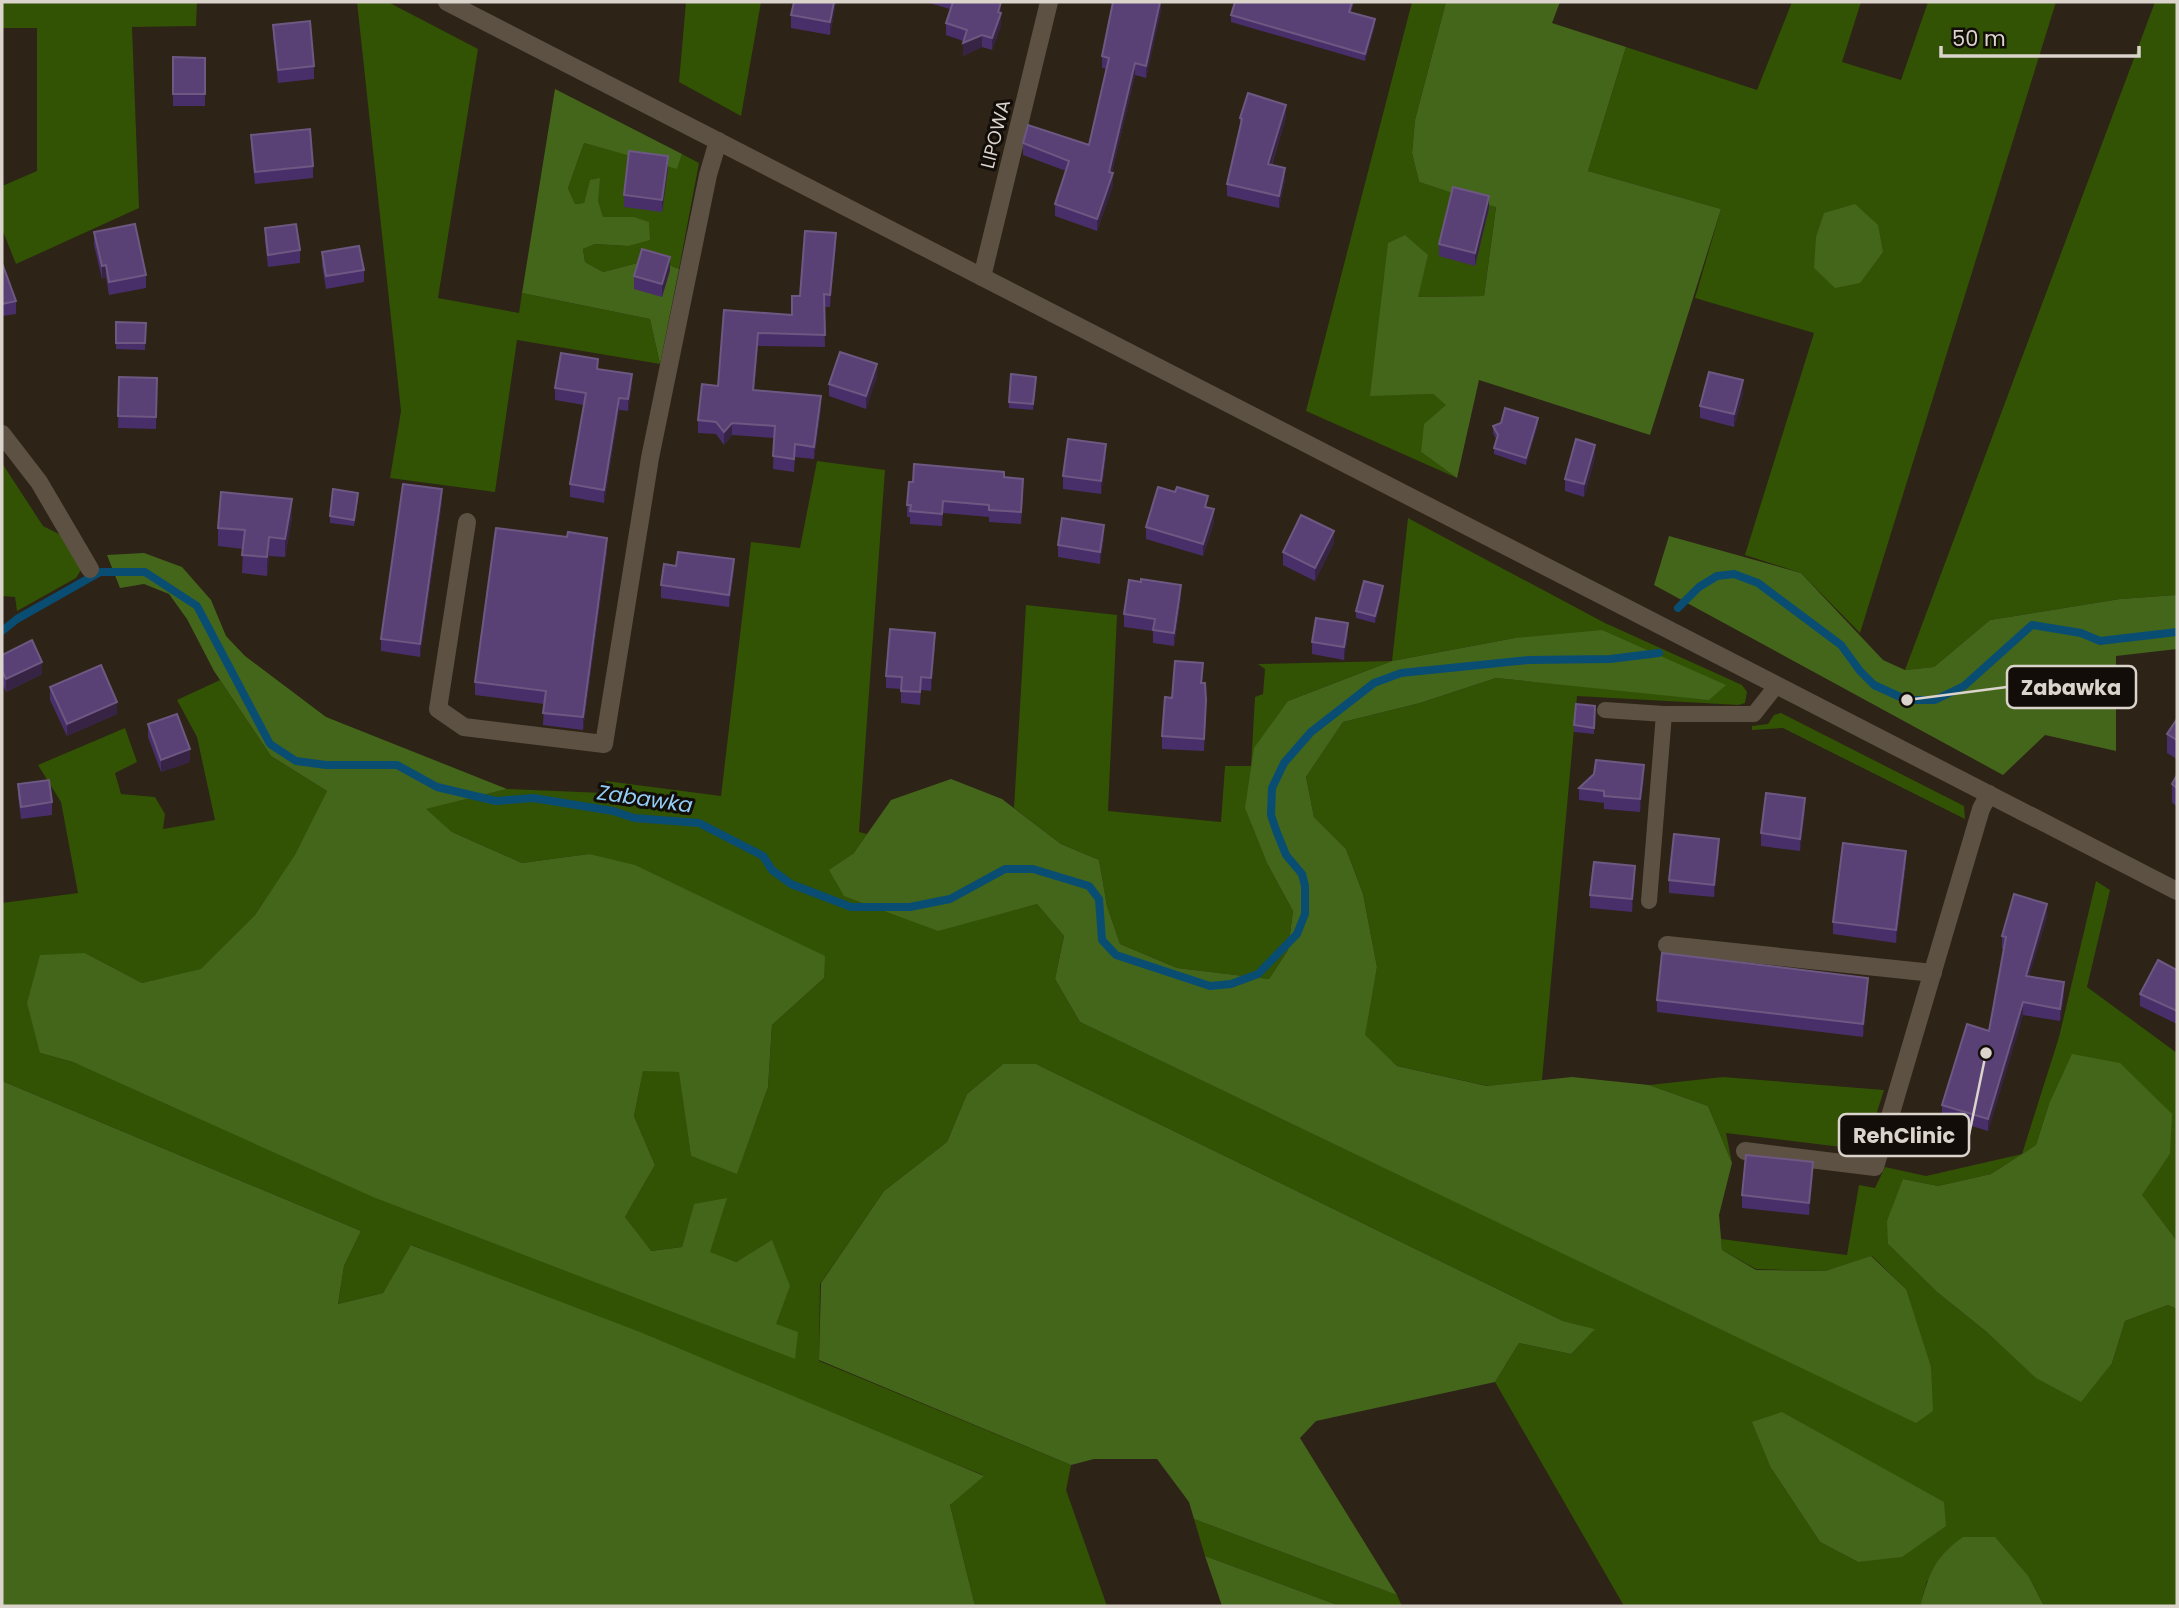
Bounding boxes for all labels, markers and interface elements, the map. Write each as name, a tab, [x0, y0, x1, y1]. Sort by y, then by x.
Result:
scale bar	[1941, 14, 2139, 58]
text: 50 m	[1952, 24, 2006, 53]
street label: LIPOWA	[974, 97, 1017, 171]
callout: Zabawka	[2007, 666, 2136, 708]
text: Zabawka	[2021, 673, 2121, 702]
water label: Zabawka	[594, 777, 695, 820]
callout: RehClinic	[1839, 1114, 1969, 1156]
text: RehClinic	[1853, 1121, 1955, 1150]

